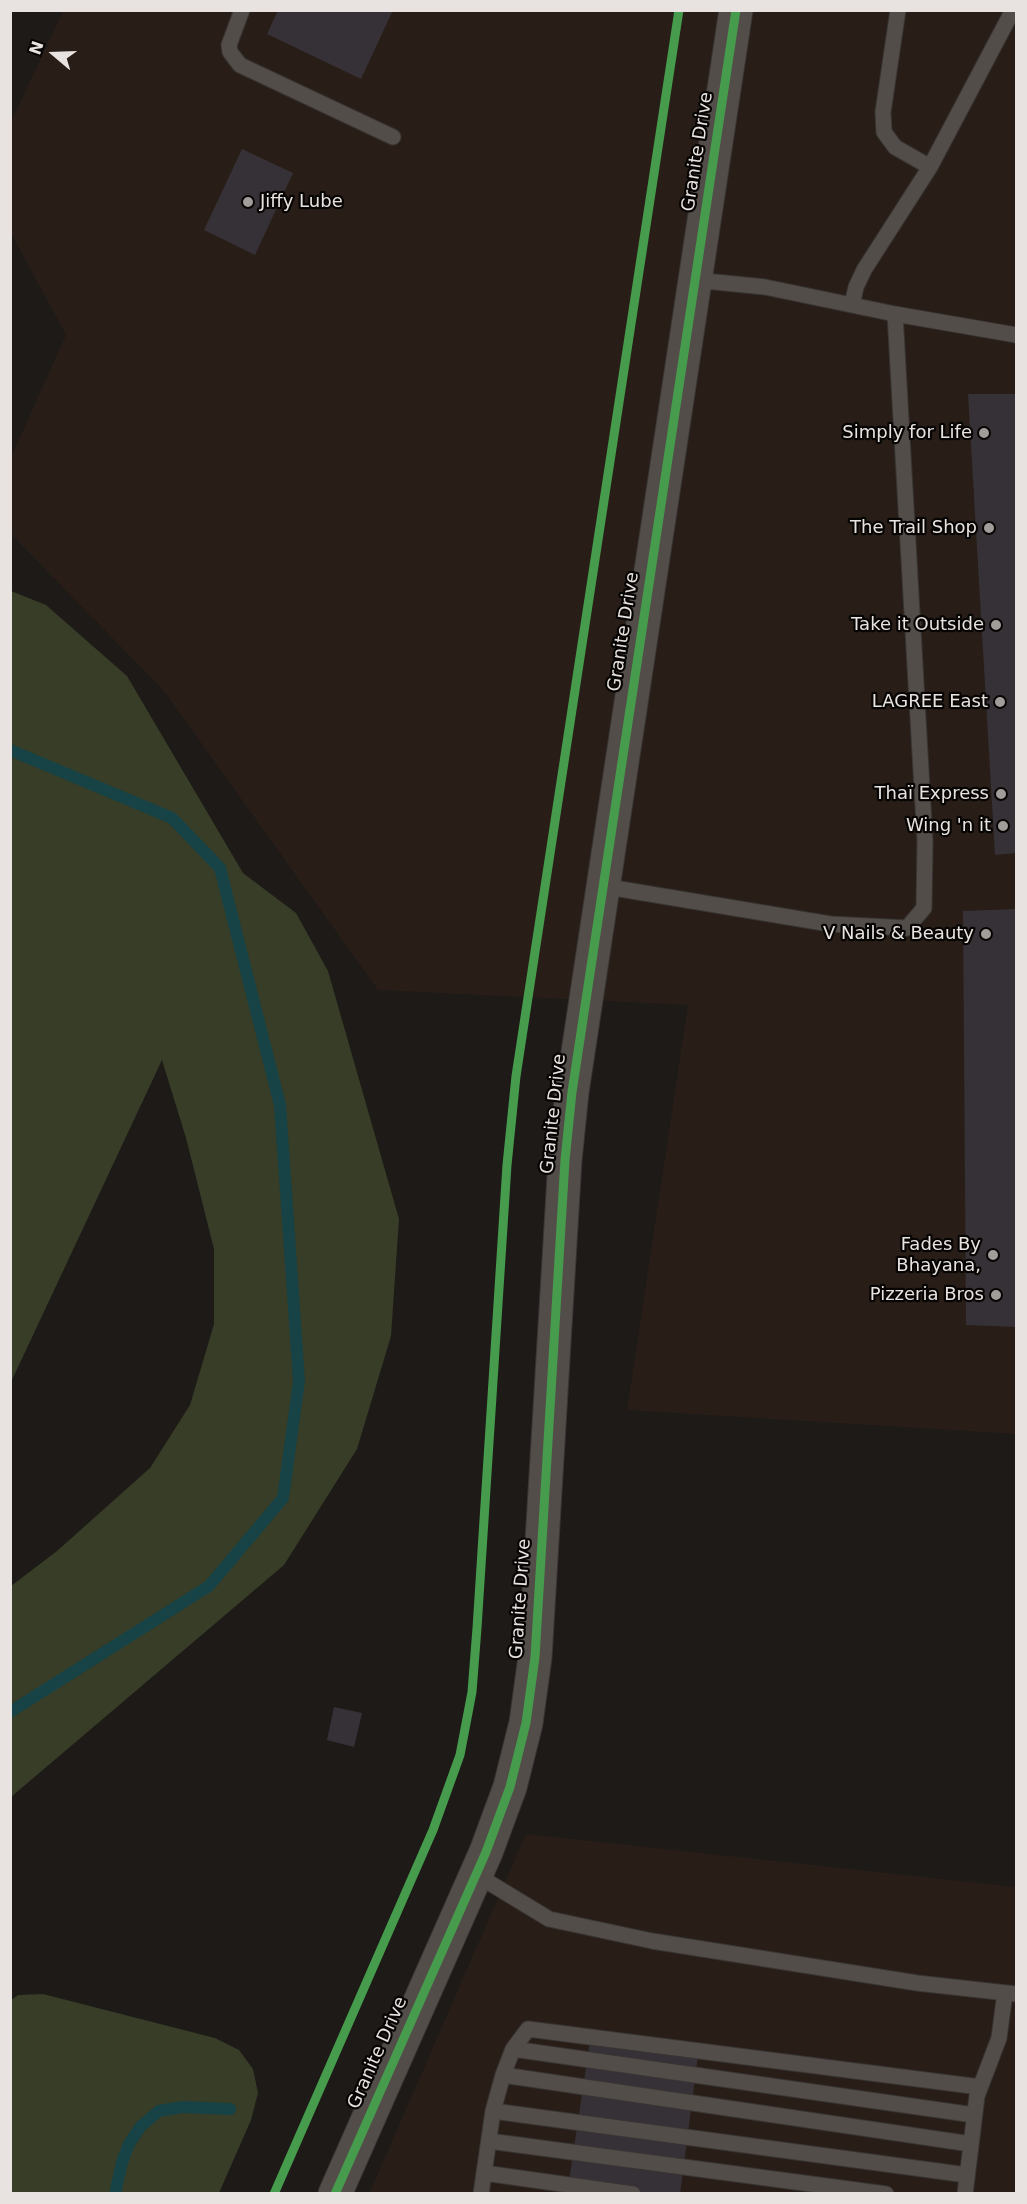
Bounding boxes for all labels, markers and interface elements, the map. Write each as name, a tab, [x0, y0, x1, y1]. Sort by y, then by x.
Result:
north arrow	[24, 24, 84, 84]
text: N	[25, 39, 48, 57]
street label: Granite Drive	[678, 91, 718, 213]
place label: Jiffy Lube	[260, 191, 343, 213]
marker: Jiffy Lube	[241, 195, 255, 209]
place label: Simply for Life	[842, 422, 972, 444]
marker: Simply for Life	[977, 426, 991, 440]
place label: The Trail Shop	[850, 517, 977, 539]
marker: The Trail Shop	[982, 521, 996, 535]
street label: Granite Drive	[604, 571, 644, 693]
place label: Take it Outside	[851, 614, 984, 636]
marker: Take it Outside	[989, 618, 1003, 632]
place label: LAGREE East	[872, 691, 988, 713]
marker: LAGREE East	[993, 695, 1007, 709]
place label: Thaï Express	[875, 783, 989, 805]
marker: Thaï Express	[994, 787, 1008, 801]
place label: Wing 'n it	[906, 815, 991, 837]
marker: Wing 'n it	[996, 819, 1010, 833]
place label: V Nails & Beauty	[823, 923, 974, 945]
marker: V Nails & Beauty	[979, 927, 993, 941]
street label: Granite Drive	[537, 1053, 571, 1175]
place label: Fades By Bhayana,	[896, 1234, 981, 1276]
marker: Fades By Bhayana,	[986, 1248, 1000, 1262]
place label: Pizzeria Bros	[870, 1284, 984, 1306]
marker: Pizzeria Bros	[989, 1288, 1003, 1302]
street label: Granite Drive	[506, 1538, 536, 1660]
street label: Granite Drive	[344, 1994, 412, 2112]

